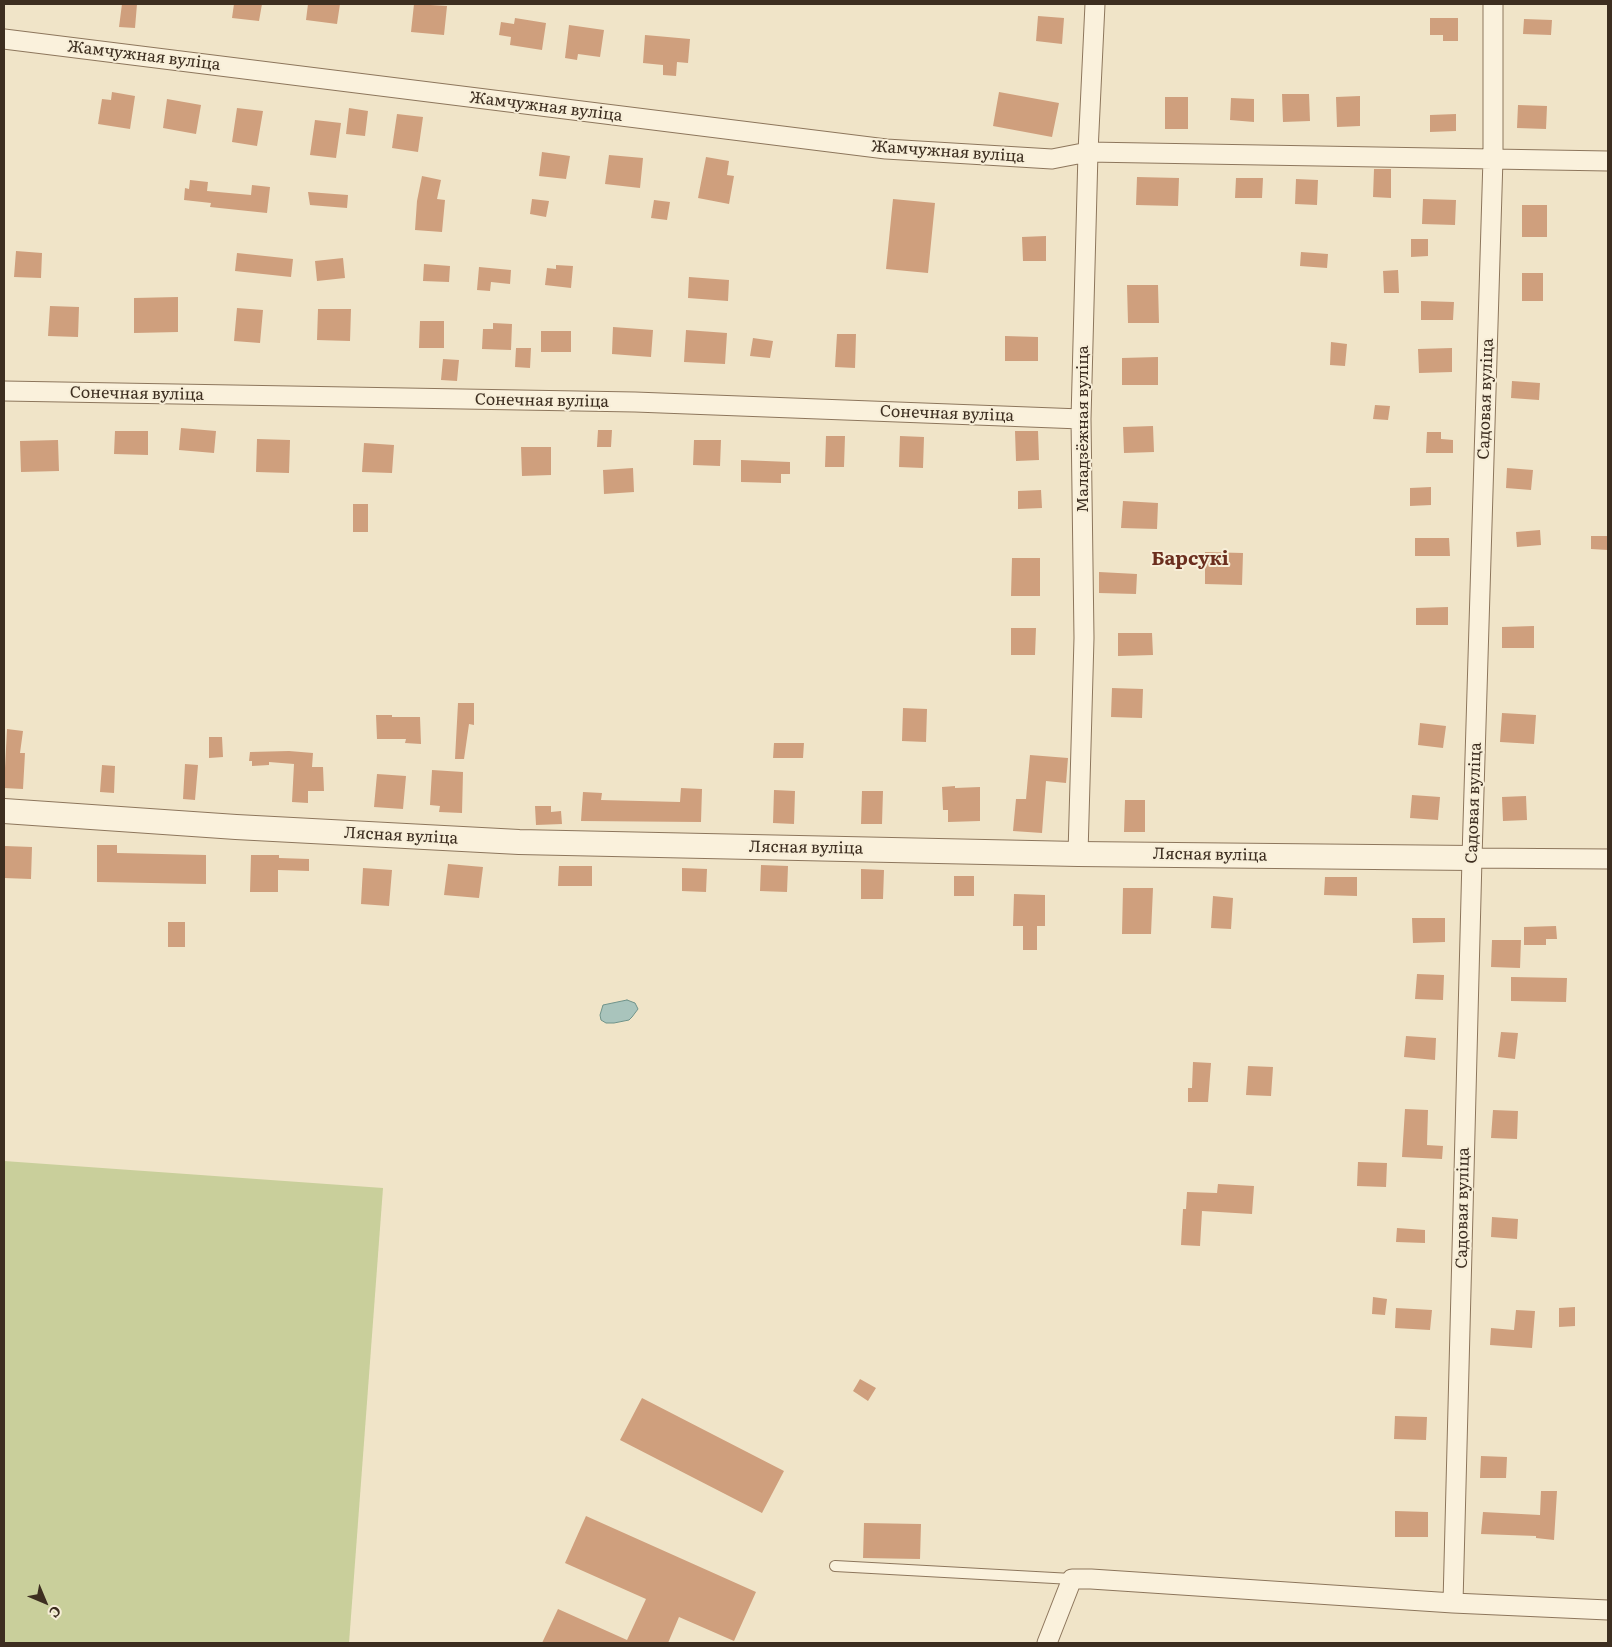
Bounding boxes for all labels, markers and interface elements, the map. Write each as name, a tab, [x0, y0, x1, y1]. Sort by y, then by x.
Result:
street label: Жамчужная вуліца	[66, 37, 222, 75]
street label: Жамчужная вуліца	[468, 88, 624, 126]
street label: Жамчужная вуліца	[871, 137, 1025, 167]
street label: Садовая вуліца	[1474, 338, 1498, 460]
street label: Маладзёжная вуліца	[1073, 345, 1093, 513]
street label: Сонечная вуліца	[70, 383, 204, 405]
street label: Сонечная вуліца	[475, 390, 609, 412]
street label: Сонечная вуліца	[880, 402, 1014, 426]
district label: Барсукі	[1151, 548, 1229, 570]
street label: Садовая вуліца	[1462, 742, 1486, 864]
street label: Лясная вуліца	[343, 823, 459, 849]
street label: Лясная вуліца	[749, 837, 863, 859]
street label: Лясная вуліца	[1153, 844, 1267, 866]
street label: Садовая вуліца	[1452, 1147, 1474, 1269]
north arrow	[20, 1577, 70, 1627]
text: С	[45, 1602, 66, 1623]

